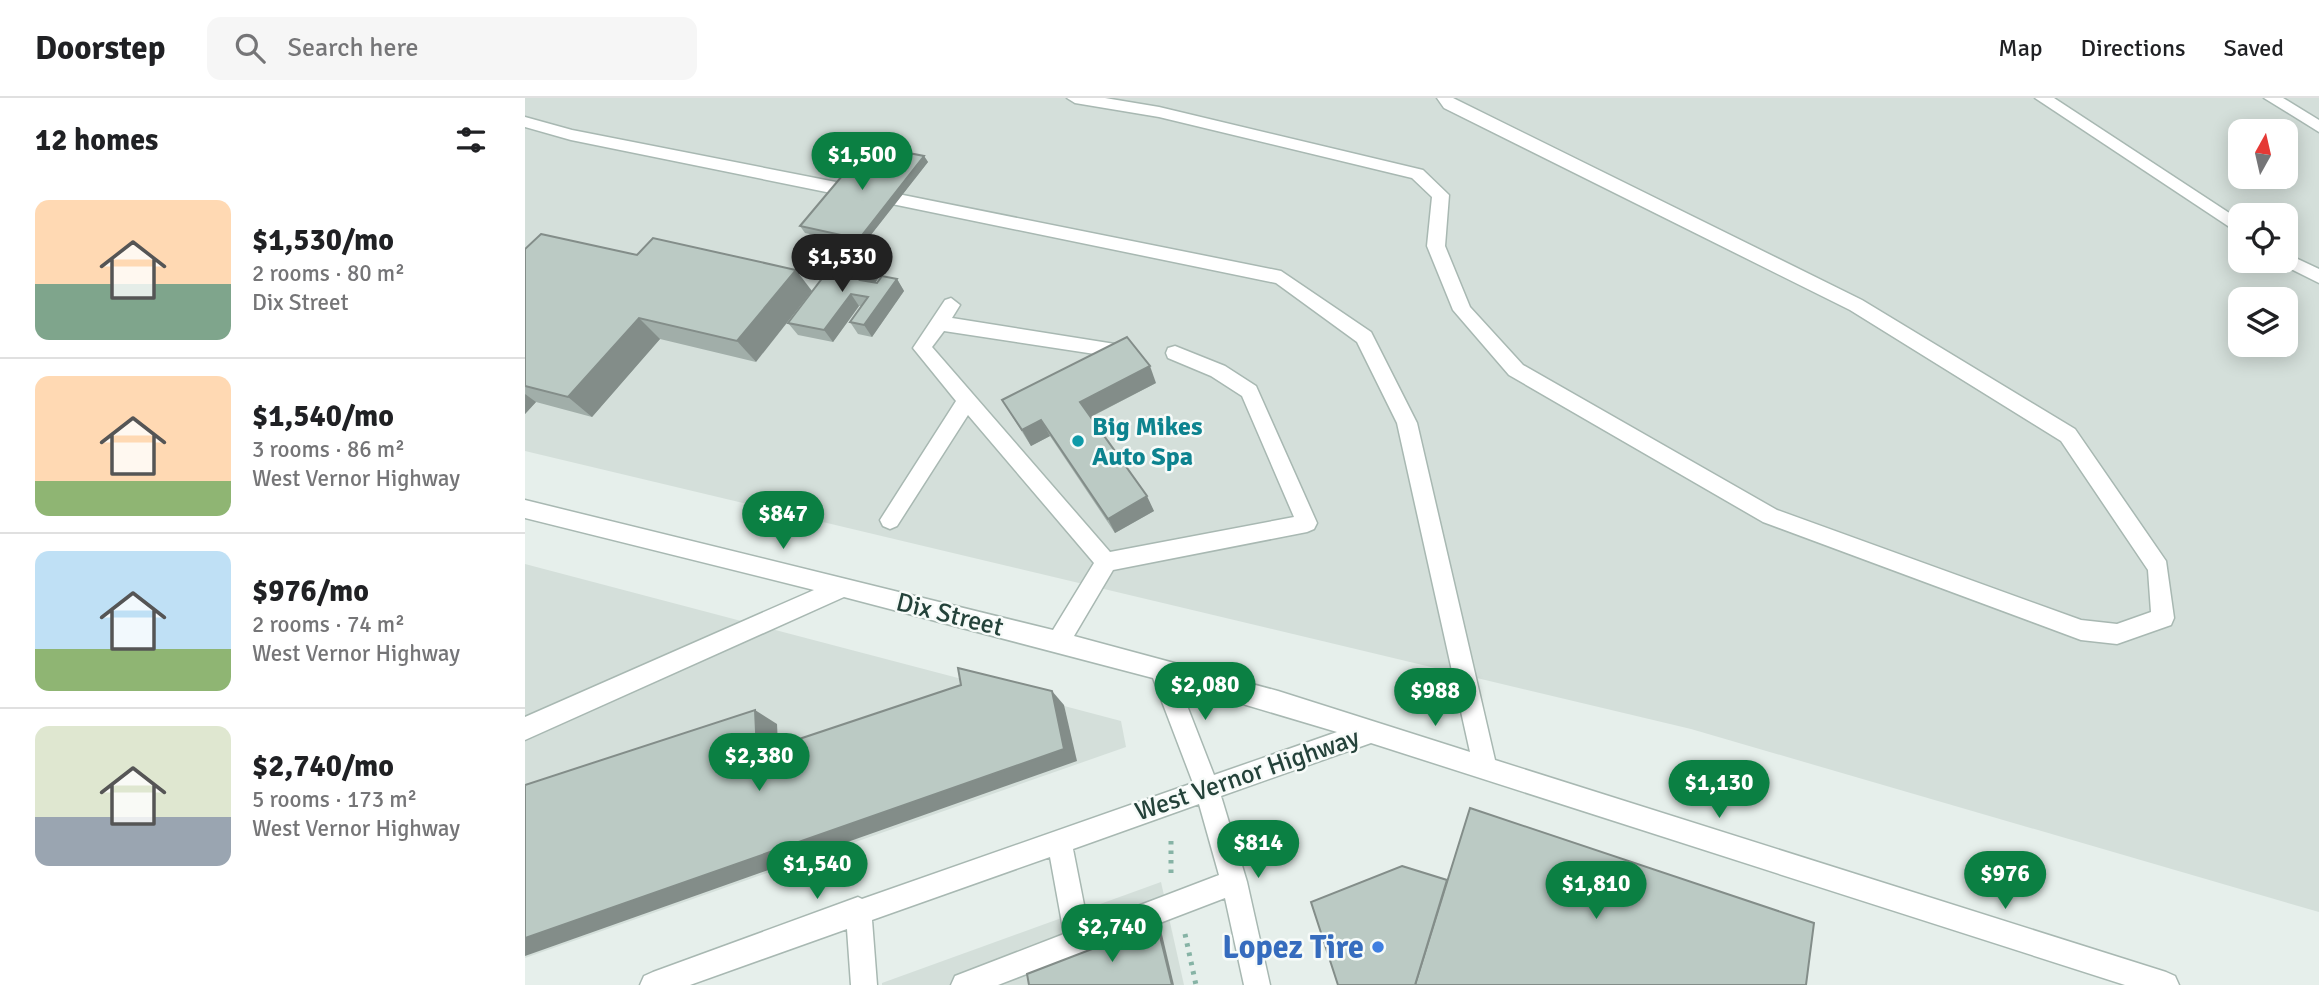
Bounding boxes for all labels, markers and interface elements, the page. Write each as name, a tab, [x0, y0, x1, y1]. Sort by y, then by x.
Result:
search box	[207, 17, 697, 80]
text: Doorstep	[35, 28, 165, 69]
icon: search	[231, 29, 269, 67]
text: Search here	[287, 32, 419, 64]
text: Map	[1998, 33, 2043, 63]
text: Directions	[2081, 33, 2186, 63]
text: Saved	[2224, 33, 2284, 63]
north arrow	[2228, 119, 2298, 189]
map controls	[2228, 119, 2298, 357]
icon: filters	[452, 121, 490, 159]
text: 12 homes	[35, 122, 158, 159]
pin: $1,500	[805, 132, 919, 192]
text: $1,500	[828, 140, 896, 169]
button: locate	[2228, 203, 2298, 273]
text: $1,530/mo	[252, 222, 394, 259]
icon: home	[91, 228, 175, 312]
pin: $1,530	[785, 234, 899, 294]
text: $1,530	[808, 242, 876, 271]
text: 2 rooms · 80 m²	[252, 259, 405, 288]
button: layers	[2228, 287, 2298, 357]
text: Dix Street	[252, 288, 349, 317]
text: $1,540/mo	[252, 398, 394, 435]
icon: home	[91, 404, 175, 488]
place label: Big Mikes Auto Spa	[1092, 411, 1202, 473]
marker: Big Mikes Auto Spa	[1070, 433, 1086, 449]
text: 3 rooms · 86 m²	[252, 435, 405, 464]
text: West Vernor Highway	[252, 464, 460, 493]
pin: $847	[742, 491, 824, 551]
text: $847	[758, 499, 808, 528]
text: $976/mo	[252, 573, 369, 610]
icon: home	[91, 579, 175, 663]
street label: Dix Street	[893, 586, 1007, 644]
text: 2 rooms · 74 m²	[252, 610, 405, 639]
text: West Vernor Highway	[252, 639, 460, 668]
pin: $2,080	[1148, 662, 1262, 722]
pin: $988	[1394, 668, 1476, 728]
text: $2,080	[1171, 670, 1239, 699]
text: $988	[1410, 676, 1460, 705]
street label: West Vernor Highway	[1131, 722, 1364, 828]
pin: $2,380	[702, 734, 816, 793]
text: $2,380	[725, 741, 793, 770]
text: $2,740/mo	[252, 748, 394, 785]
icon: home	[91, 754, 175, 838]
pin: $1,130	[1662, 760, 1776, 820]
text: $1,130	[1685, 768, 1753, 797]
text: 5 rooms · 173 m²	[252, 785, 417, 814]
text: West Vernor Highway	[252, 814, 460, 843]
pin: $814	[1217, 820, 1299, 880]
text: $814	[1233, 828, 1283, 857]
pin: $1,540	[760, 842, 874, 901]
text: $1,540	[783, 849, 851, 878]
pin: $976	[1964, 852, 2046, 911]
text: $976	[1980, 859, 2030, 888]
pin: $1,810	[1539, 862, 1653, 921]
text: $1,810	[1562, 869, 1630, 898]
pin: $2,740	[1055, 904, 1169, 964]
text: $2,740	[1078, 912, 1146, 941]
place label: Lopez Tire	[1222, 928, 1364, 967]
marker: Lopez Tire	[1370, 939, 1386, 955]

